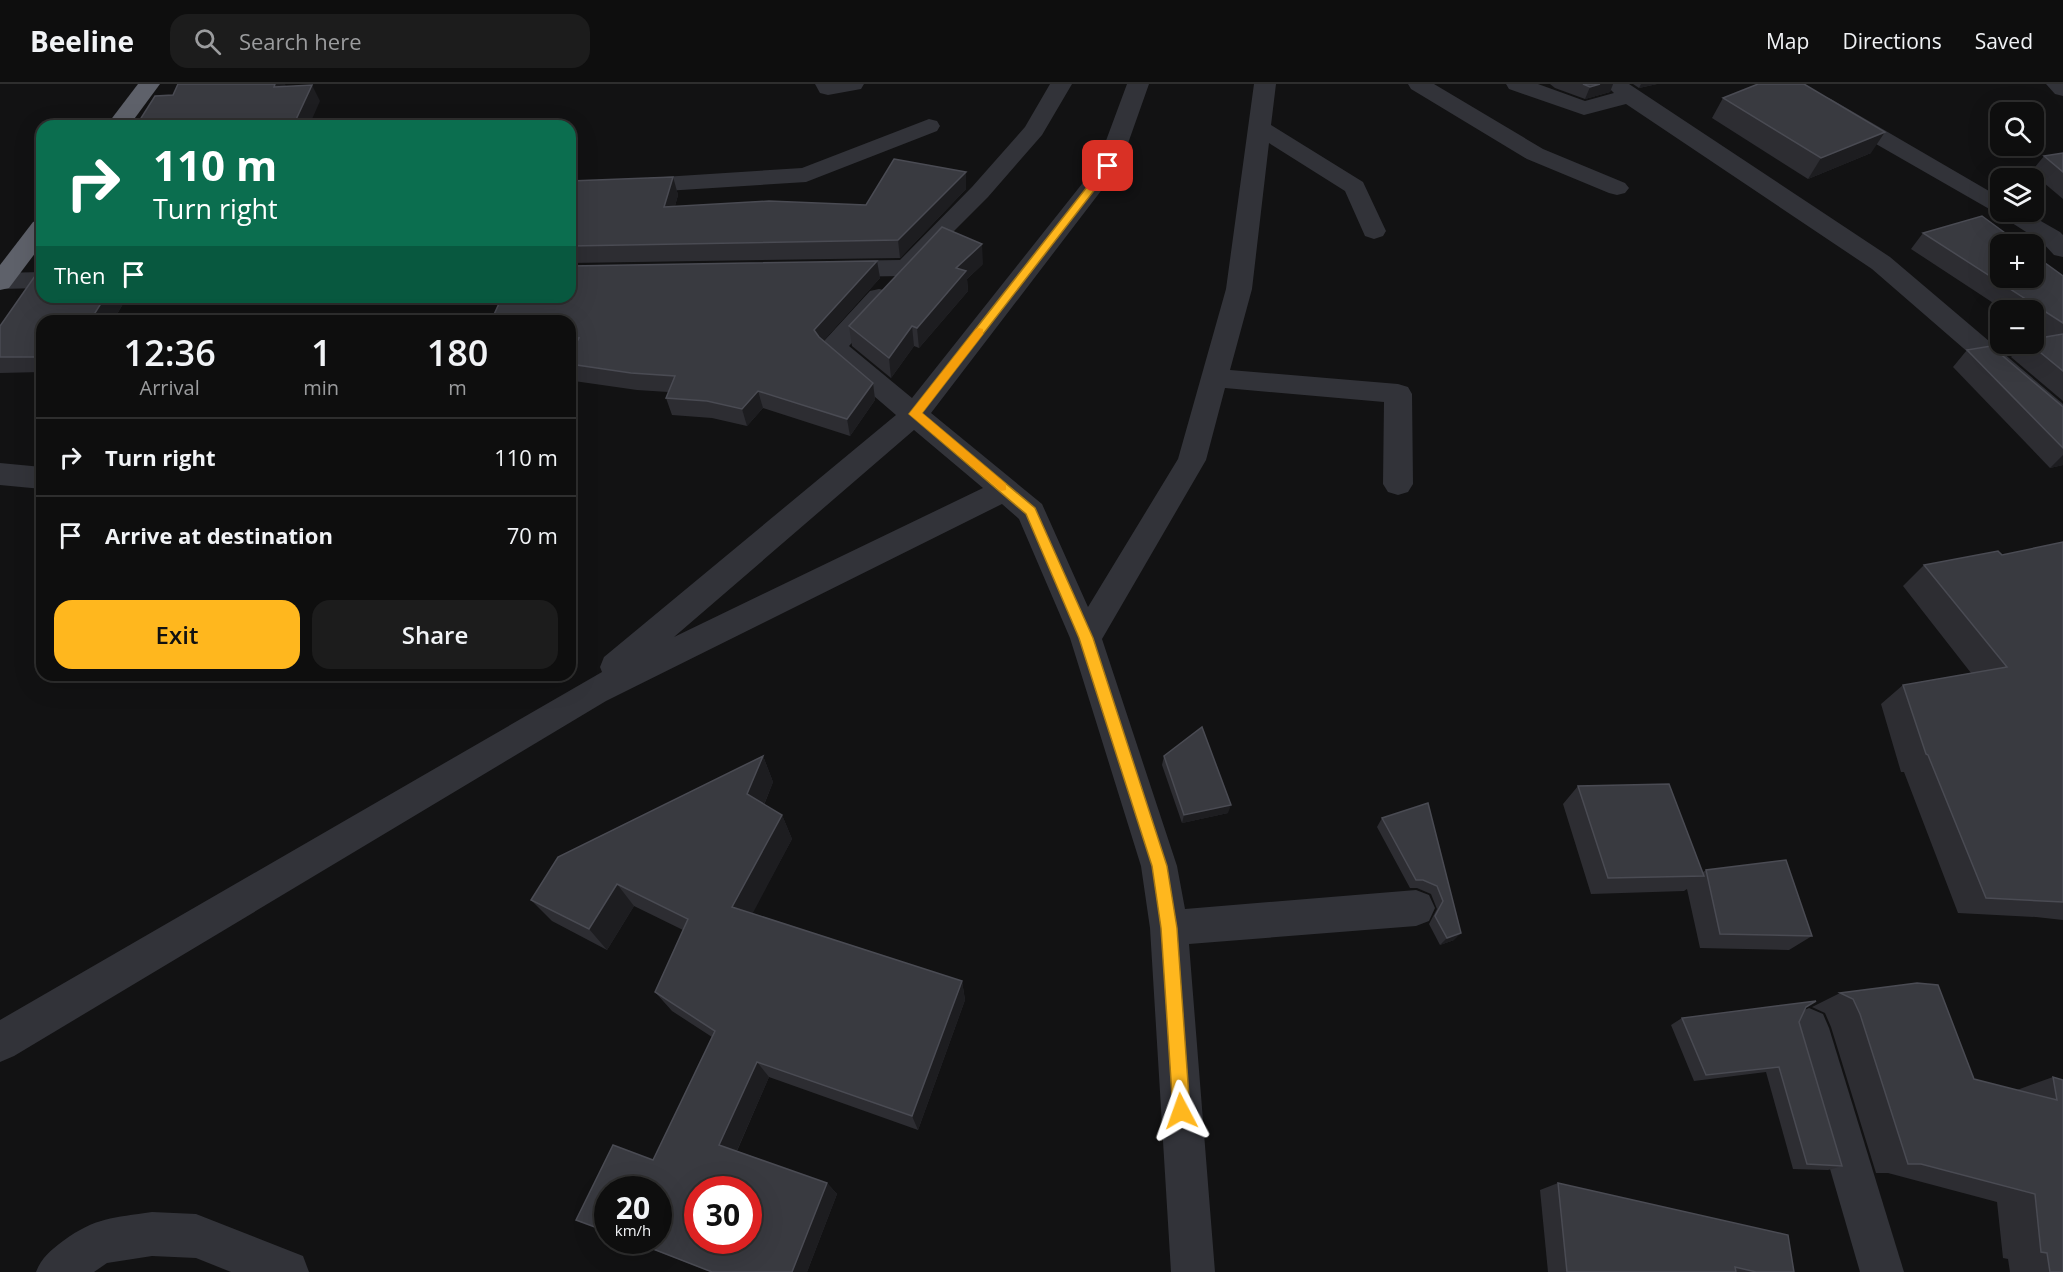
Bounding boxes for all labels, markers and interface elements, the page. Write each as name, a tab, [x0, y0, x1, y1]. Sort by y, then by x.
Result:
search box	[170, 14, 590, 68]
text: Beeline	[30, 22, 134, 60]
icon: search	[191, 25, 224, 58]
text: Search here	[239, 26, 362, 56]
text: Map	[1766, 27, 1809, 55]
text: Directions	[1842, 27, 1942, 55]
text: Saved	[1975, 27, 2033, 55]
map controls	[1990, 102, 2044, 354]
button: search	[1990, 102, 2044, 156]
text: 110 m	[153, 136, 277, 193]
pin	[1082, 140, 1133, 191]
icon: right	[54, 144, 132, 222]
icon: arrive	[1091, 149, 1124, 182]
button: layers	[1990, 168, 2044, 222]
text: Turn right	[153, 190, 278, 227]
button: +	[1990, 234, 2044, 288]
icon: arrive	[117, 258, 150, 291]
text: Then	[54, 260, 105, 290]
button: −	[1990, 300, 2044, 354]
text: 12:36	[124, 328, 216, 377]
text: 1	[311, 328, 332, 377]
text: 180	[427, 328, 488, 377]
text: Arrival	[140, 374, 200, 401]
text: min	[303, 374, 339, 401]
text: m	[448, 374, 467, 401]
icon: right	[54, 441, 87, 474]
text: Turn right	[105, 442, 216, 472]
text: 110 m	[494, 442, 558, 472]
icon: arrive	[54, 519, 87, 552]
text: Arrive at destination	[105, 520, 333, 550]
text: 70 m	[507, 520, 558, 550]
button: Exit	[54, 600, 300, 669]
button: Share	[312, 600, 558, 669]
position arrow	[1149, 1079, 1213, 1143]
speed limit sign: 30	[684, 1176, 762, 1254]
text: 20	[616, 1187, 650, 1228]
text: km/h	[615, 1220, 651, 1240]

